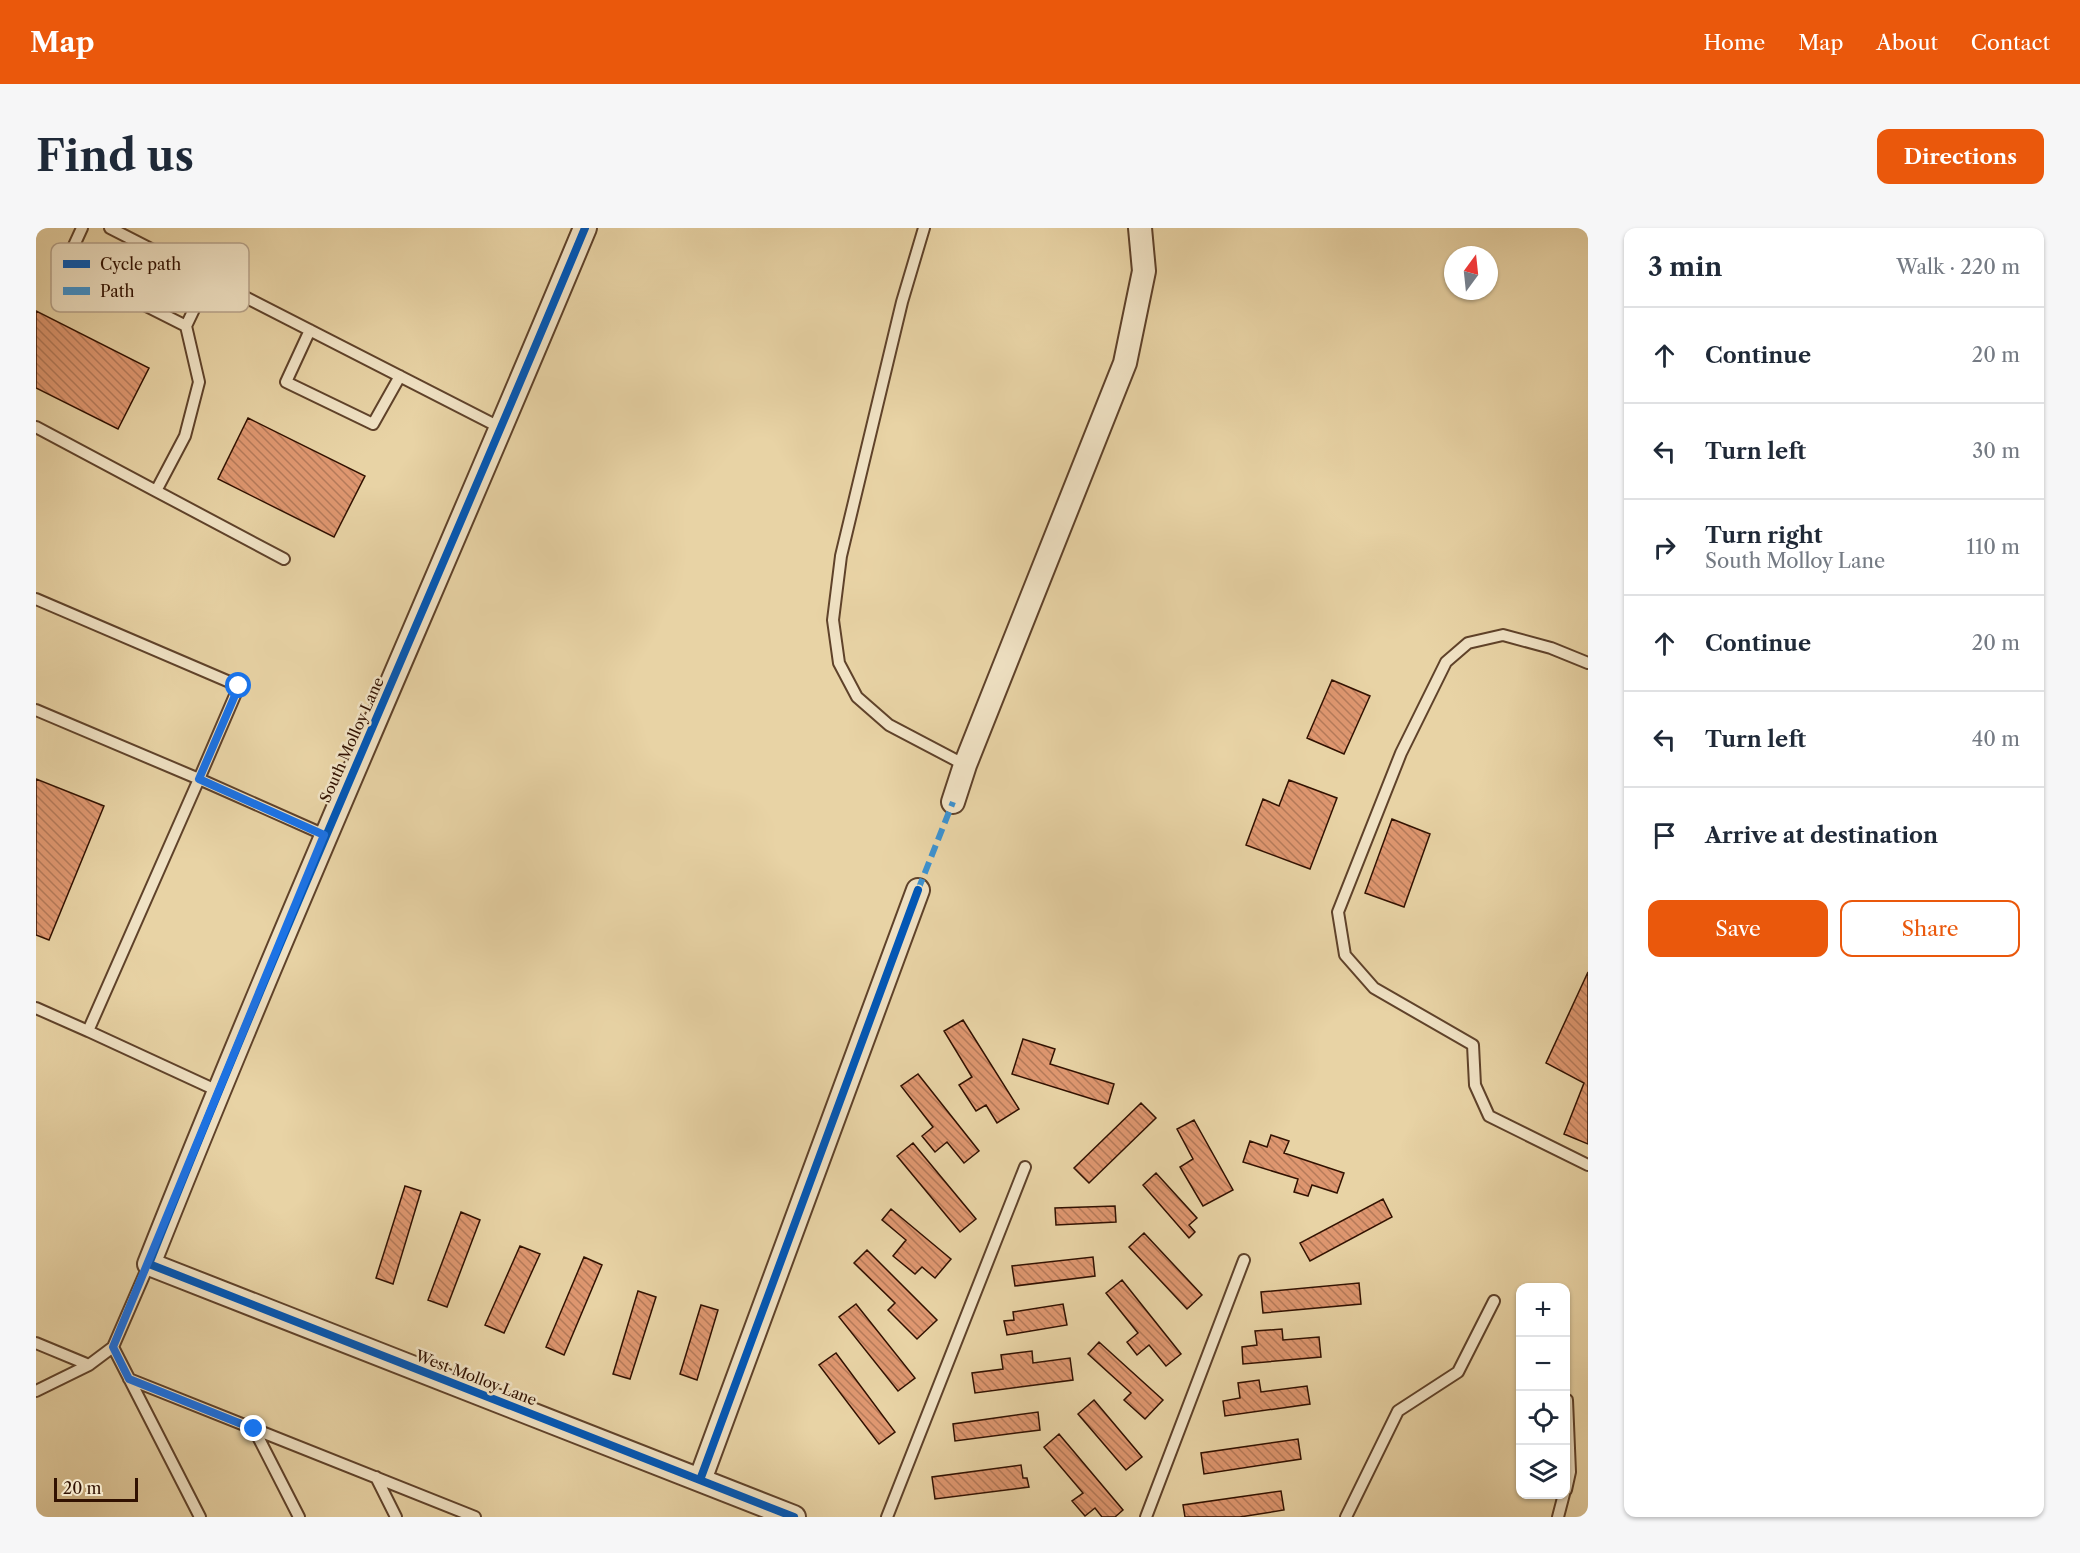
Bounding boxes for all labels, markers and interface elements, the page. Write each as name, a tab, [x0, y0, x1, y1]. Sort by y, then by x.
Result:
text: Map	[30, 25, 94, 59]
text: Home	[1704, 30, 1765, 55]
text: Map	[1798, 30, 1843, 55]
text: About	[1876, 30, 1938, 55]
text: Contact	[1971, 30, 2050, 55]
button: Directions	[1877, 129, 2044, 184]
text: Find us	[36, 130, 194, 182]
legend	[51, 243, 249, 312]
north arrow	[1444, 246, 1498, 300]
text: 3 min	[1648, 251, 1722, 283]
text: Cycle path	[100, 254, 181, 274]
text: Walk · 220 m	[1896, 255, 2020, 279]
text: Path	[100, 281, 134, 301]
icon: ahead	[1648, 339, 1681, 372]
text: Continue	[1705, 342, 1811, 369]
text: 20 m	[1972, 343, 2020, 367]
icon: left	[1648, 435, 1681, 468]
text: Turn left	[1705, 438, 1806, 465]
text: 30 m	[1972, 439, 2020, 463]
text: Turn right	[1705, 522, 1823, 549]
icon: right	[1648, 531, 1681, 564]
text: 110 m	[1967, 535, 2020, 559]
text: South Molloy Lane	[1705, 549, 1885, 573]
icon: ahead	[1648, 627, 1681, 660]
text: Continue	[1705, 630, 1811, 657]
text: 20 m	[1972, 631, 2020, 655]
route start	[225, 672, 251, 698]
street label: South Molloy Lane	[315, 674, 388, 805]
icon: left	[1648, 723, 1681, 756]
text: Turn left	[1705, 726, 1806, 753]
text: 40 m	[1972, 727, 2020, 751]
icon: arrive	[1648, 819, 1681, 852]
text: Arrive at destination	[1705, 822, 1938, 849]
button: Save	[1648, 900, 1828, 957]
button: Share	[1840, 900, 2020, 957]
map controls	[1516, 1283, 1570, 1499]
button: +	[1516, 1283, 1570, 1337]
button: −	[1516, 1337, 1570, 1391]
street label: West Molloy Lane	[412, 1345, 540, 1409]
button: locate	[1516, 1391, 1570, 1445]
route end	[240, 1415, 266, 1441]
button: layers	[1516, 1445, 1570, 1499]
scale bar	[54, 1475, 138, 1502]
text: 20 m	[63, 1478, 102, 1498]

